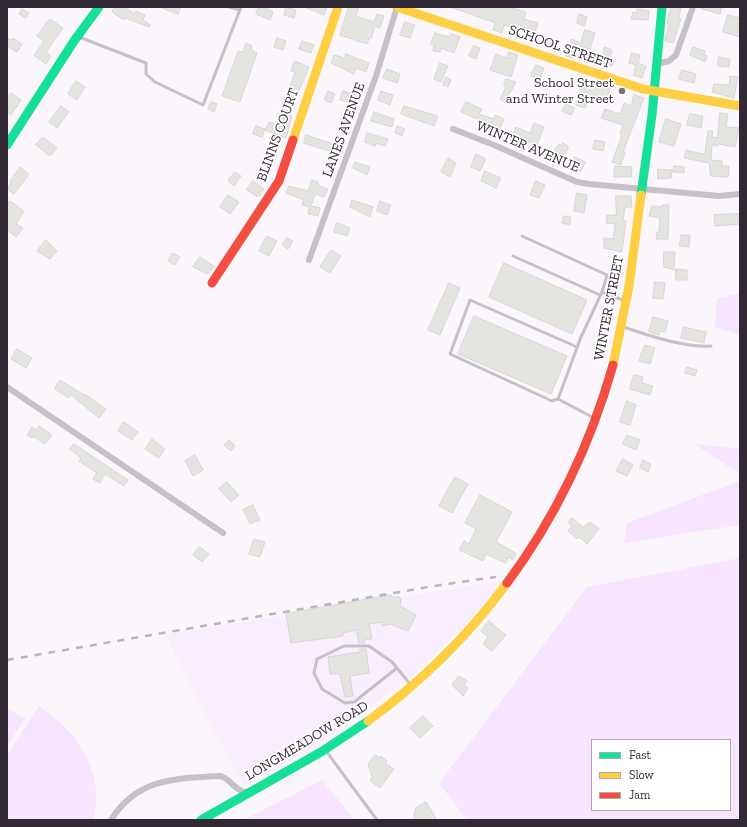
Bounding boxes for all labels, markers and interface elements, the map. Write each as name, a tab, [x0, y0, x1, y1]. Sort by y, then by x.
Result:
street label: SCHOOL STREET	[506, 21, 614, 73]
place label: School Street and Winter Street	[506, 75, 614, 108]
street label: LANES AVENUE	[319, 80, 369, 180]
street label: BLINNS COURT	[253, 86, 303, 184]
marker: School Street and Winter Street	[617, 86, 627, 96]
street label: WINTER AVENUE	[474, 118, 582, 176]
street label: WINTER STREET	[591, 254, 627, 362]
street label: LONGMEADOW ROAD	[242, 698, 372, 784]
legend	[591, 739, 731, 811]
text: Fast	[629, 748, 651, 762]
text: Slow	[629, 768, 654, 782]
text: Jam	[629, 788, 650, 802]

